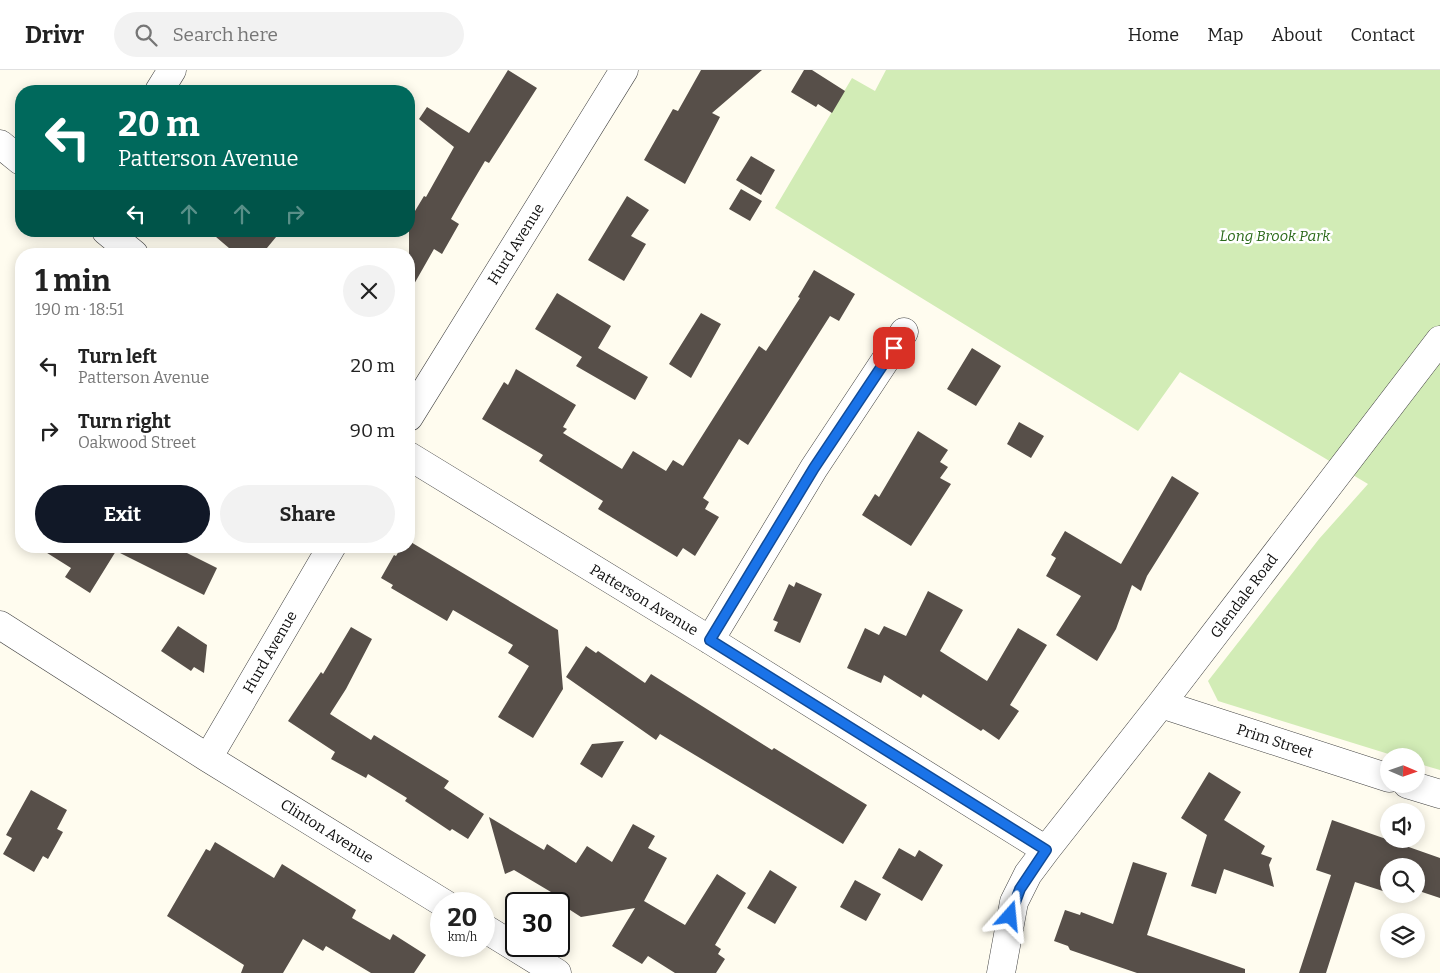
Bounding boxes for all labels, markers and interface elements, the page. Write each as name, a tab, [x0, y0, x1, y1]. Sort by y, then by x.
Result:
search box	[114, 12, 464, 57]
text: Drivr	[25, 21, 84, 49]
icon: search	[132, 21, 160, 49]
text: Search here	[172, 23, 278, 46]
text: Home	[1128, 24, 1179, 46]
text: Map	[1207, 24, 1243, 46]
text: About	[1271, 24, 1322, 46]
text: Contact	[1350, 24, 1415, 46]
text: 20 m	[118, 103, 200, 145]
icon: left	[35, 105, 100, 170]
text: Patterson Avenue	[118, 145, 299, 172]
icon: left	[122, 200, 150, 228]
icon: ahead	[175, 200, 203, 228]
icon: ahead	[228, 200, 256, 228]
icon: right	[281, 200, 309, 228]
street label: Hurd Avenue	[484, 200, 548, 288]
park label: Long Brook Park	[1220, 227, 1331, 245]
text: 1 min	[35, 263, 111, 299]
button: close	[343, 265, 395, 317]
text: 190 m · 18:51	[35, 300, 124, 319]
pin	[873, 327, 915, 369]
icon: arrive	[880, 334, 908, 362]
text: Turn left	[78, 345, 157, 368]
icon: left	[35, 352, 63, 380]
text: 20 m	[351, 354, 395, 377]
text: Patterson Avenue	[78, 368, 209, 387]
text: Turn right	[78, 410, 171, 433]
icon: right	[35, 417, 63, 445]
text: 90 m	[350, 419, 395, 442]
text: Oakwood Street	[78, 433, 196, 452]
button: Exit	[35, 485, 210, 543]
button: Share	[220, 485, 395, 543]
street label: Glendale Road	[1207, 550, 1282, 642]
street label: Patterson Avenue	[587, 561, 701, 639]
street label: Hurd Avenue	[239, 608, 301, 696]
street label: Prim Street	[1234, 720, 1316, 762]
north arrow	[1380, 748, 1425, 792]
map controls	[1380, 748, 1425, 958]
street label: Clinton Avenue	[277, 795, 377, 867]
button: sound	[1380, 803, 1425, 848]
button: search	[1380, 858, 1425, 903]
position arrow	[983, 889, 1035, 941]
speed limit sign: 30	[505, 892, 570, 957]
text: 20	[448, 903, 477, 933]
button: layers	[1380, 913, 1425, 958]
text: km/h	[448, 930, 477, 944]

